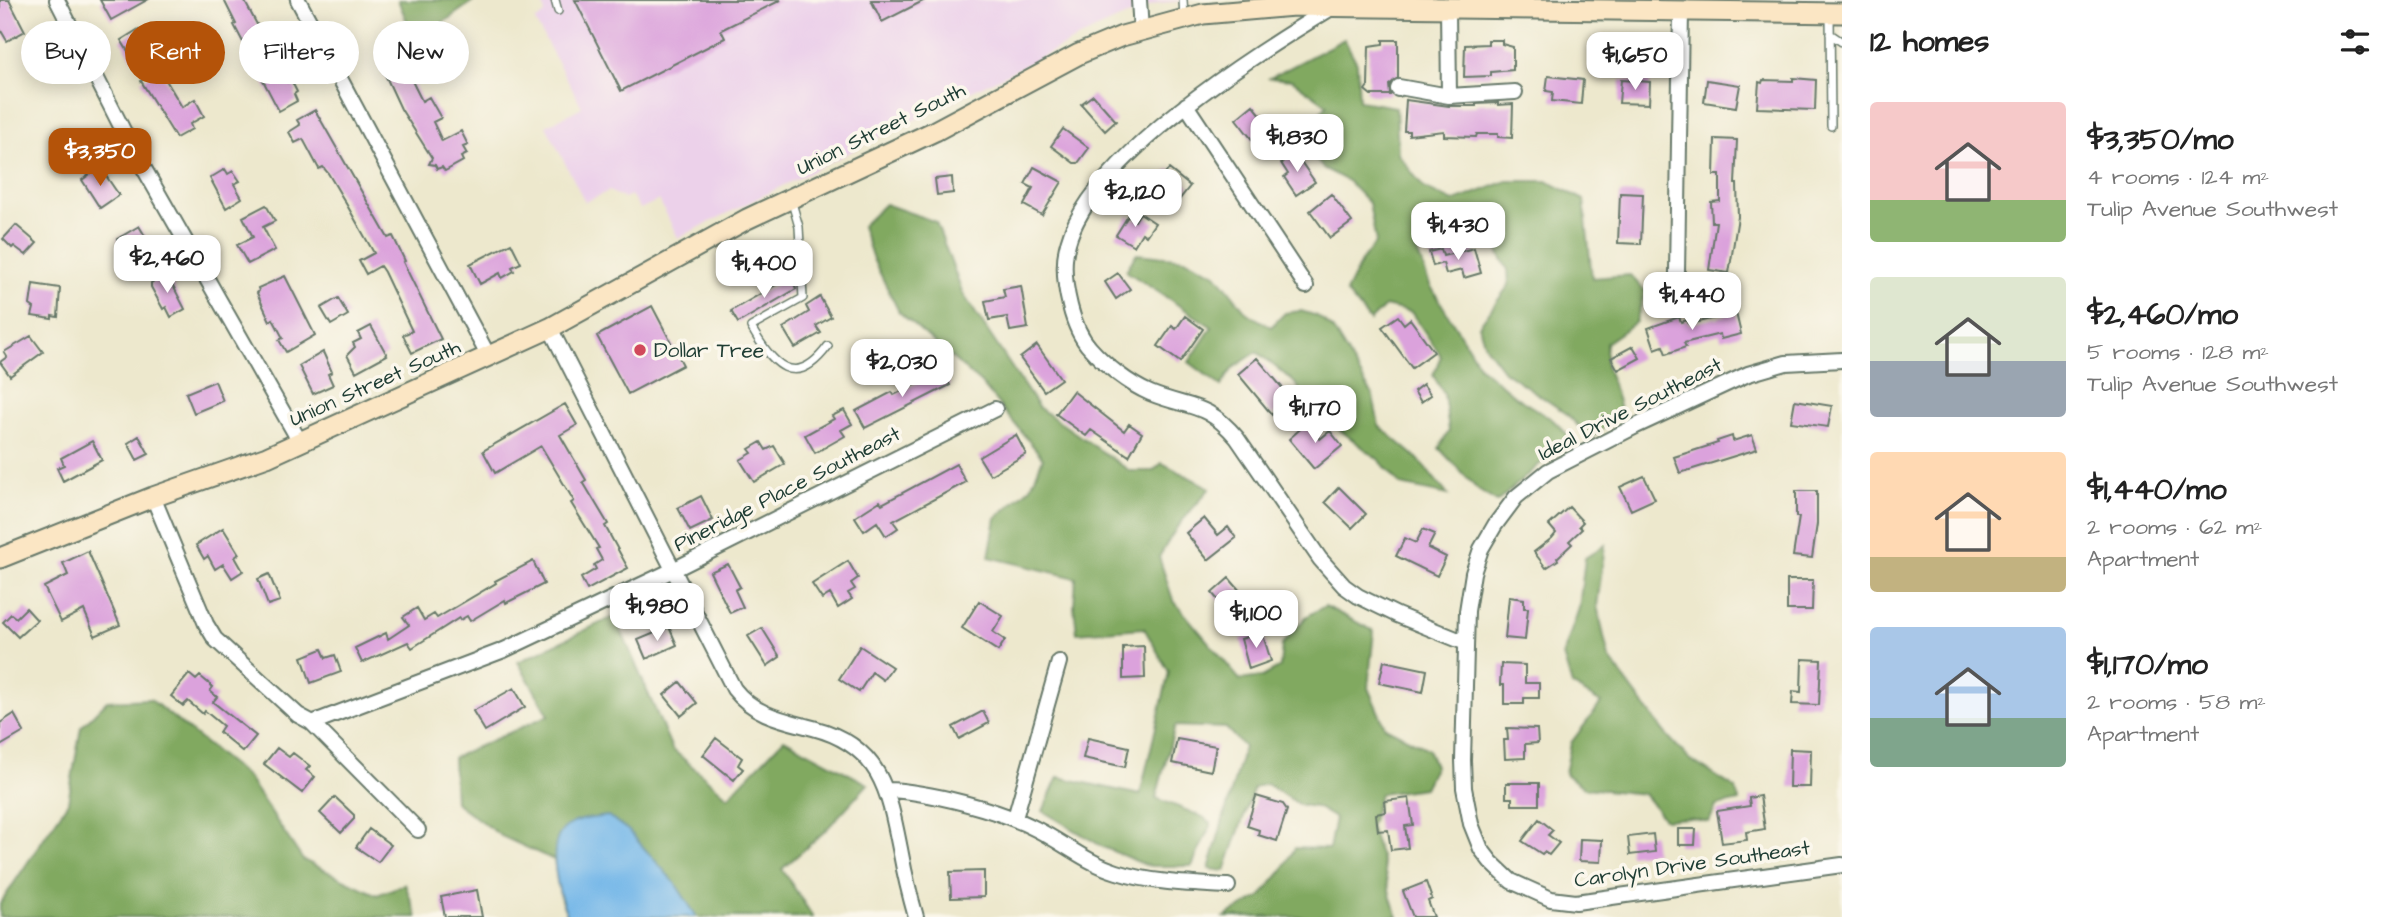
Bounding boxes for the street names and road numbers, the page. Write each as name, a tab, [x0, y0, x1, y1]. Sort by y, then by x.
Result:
street label: Union Street South	[792, 75, 971, 182]
street label: Union Street South	[285, 332, 466, 434]
street label: Ideal Drive Southeast	[1533, 350, 1727, 468]
street label: Pineridge Place Southeast	[669, 419, 907, 561]
street label: Carolyn Drive Southeast	[1572, 833, 1812, 897]

